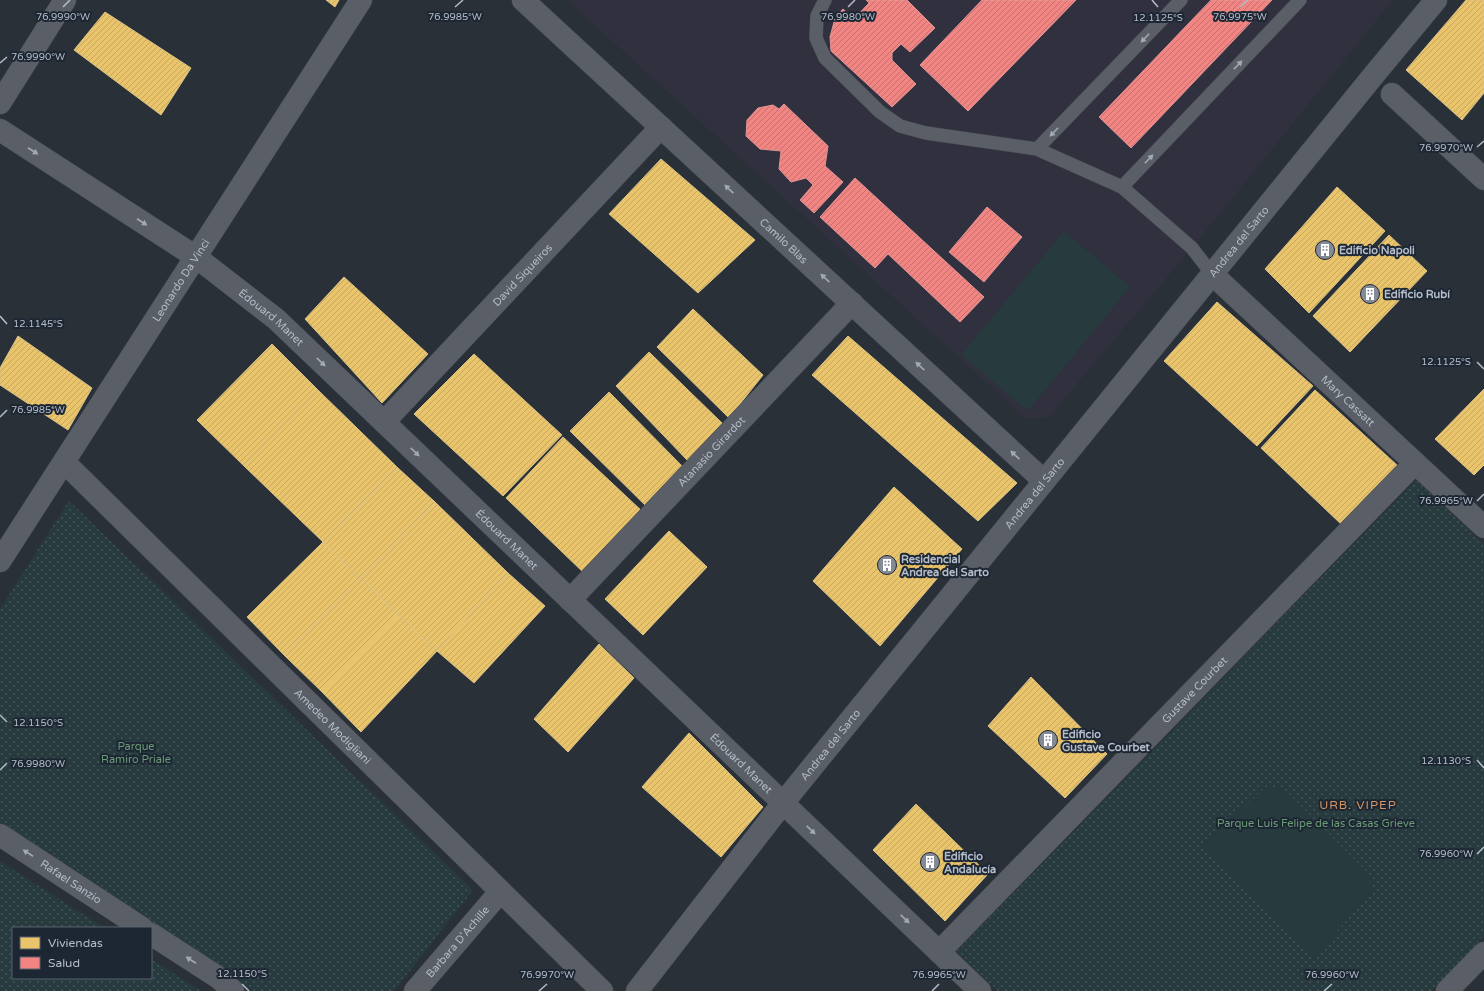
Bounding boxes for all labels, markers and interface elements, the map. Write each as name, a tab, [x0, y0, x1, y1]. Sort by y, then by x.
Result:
text: 76.9990°W	[36, 11, 90, 23]
text: 76.9985°W	[428, 11, 482, 23]
text: 76.9980°W	[821, 11, 875, 23]
text: 76.9975°W	[1213, 11, 1267, 23]
text: 12.1125°S	[1133, 12, 1183, 24]
one-way arrow	[1140, 33, 1149, 43]
text: 76.9990°W	[11, 51, 65, 63]
one-way arrow	[1234, 60, 1243, 70]
one-way arrow	[1050, 127, 1059, 136]
text: 76.9970°W	[1419, 142, 1473, 154]
one-way arrow	[27, 148, 39, 155]
one-way arrow	[1144, 154, 1153, 164]
one-way arrow	[724, 185, 734, 194]
street label: Andrea del Sarto	[1206, 203, 1272, 280]
street label: Camilo Blas	[757, 216, 810, 267]
one-way arrow	[137, 218, 147, 226]
street label: Leonardo Da Vinci	[150, 237, 212, 324]
building icon: Edificio Napoli	[1314, 239, 1336, 261]
street label: David Siqueiros	[490, 241, 555, 309]
place label: Edificio Napoli	[1339, 244, 1415, 258]
one-way arrow	[819, 273, 830, 282]
building icon: Edificio Rubí	[1359, 283, 1381, 305]
street label: Édouard Manet	[236, 286, 306, 349]
place label: Edificio Rubí	[1384, 288, 1450, 301]
text: 12.1145°S	[13, 318, 63, 330]
text: 12.1125°S	[1421, 356, 1471, 368]
one-way arrow	[316, 357, 326, 367]
one-way arrow	[915, 361, 925, 371]
street label: Mary Cassatt	[1318, 373, 1377, 429]
text: 76.9985°W	[11, 404, 65, 416]
street label: Atanasio Girardot	[675, 414, 748, 490]
one-way arrow	[410, 447, 420, 457]
one-way arrow	[1010, 450, 1020, 459]
street label: Andrea del Sarto	[1002, 455, 1068, 532]
text: 76.9965°W	[1419, 495, 1473, 507]
street label: Édouard Manet	[473, 506, 540, 573]
place label: Residencial Andrea del Sarto	[901, 553, 989, 579]
building icon: Residencial Andrea del Sarto	[876, 554, 898, 576]
street label: Gustave Courbet	[1159, 654, 1230, 726]
street label: Amedeo Modigliani	[291, 686, 373, 767]
street label: Andrea del Sarto	[798, 707, 864, 783]
text: 12.1150°S	[13, 717, 63, 729]
place label: Edificio Gustave Courbet	[1062, 728, 1151, 754]
building icon: Edificio Gustave Courbet	[1037, 729, 1059, 751]
street label: Édouard Manet	[707, 730, 775, 796]
park label: Parque Ramiro Priale	[101, 740, 171, 766]
text: 12.1130°S	[1421, 755, 1471, 767]
text: 76.9980°W	[11, 758, 65, 770]
district label: URB. VIPEP	[1319, 798, 1397, 812]
park label: Parque Luis Felipe de las Casas Grieve	[1217, 817, 1415, 830]
one-way arrow	[806, 825, 816, 835]
text: 76.9960°W	[1419, 848, 1473, 860]
one-way arrow	[23, 849, 33, 857]
place label: Edificio Andalucía	[944, 850, 996, 876]
building icon: Edificio Andalucía	[919, 851, 941, 873]
street label: Rafael Sanzio	[38, 857, 104, 907]
street label: Barbara D'Achille	[423, 904, 492, 981]
one-way arrow	[900, 915, 910, 924]
legend	[12, 927, 152, 979]
text: Viviendas	[48, 936, 103, 950]
text: Salud	[48, 956, 80, 970]
one-way arrow	[185, 956, 196, 963]
text: 12.1150°S	[217, 968, 267, 980]
text: 76.9970°W	[520, 969, 574, 981]
text: 76.9965°W	[912, 969, 966, 981]
text: 76.9960°W	[1305, 969, 1359, 981]

